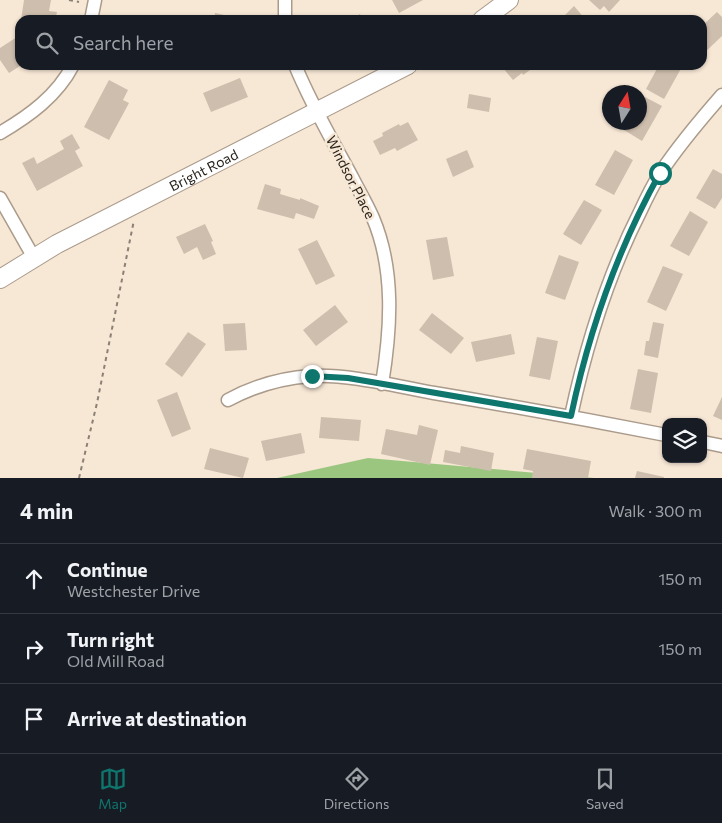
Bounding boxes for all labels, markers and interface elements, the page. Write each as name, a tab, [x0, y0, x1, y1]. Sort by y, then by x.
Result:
search box	[15, 15, 707, 70]
icon: search	[33, 29, 61, 57]
text: Search here	[73, 31, 173, 54]
north arrow	[602, 85, 647, 130]
street label: Windsor Place	[323, 133, 379, 221]
street label: Bright Road	[166, 145, 240, 194]
route start	[649, 162, 672, 185]
route end	[301, 365, 324, 388]
map controls	[662, 418, 707, 463]
button: layers	[662, 418, 707, 463]
text: 4 min	[20, 498, 73, 523]
text: Walk · 300 m	[608, 501, 702, 520]
text: Continue	[67, 558, 147, 581]
icon: ahead	[20, 565, 48, 593]
text: 150 m	[659, 569, 702, 588]
text: Westchester Drive	[67, 581, 200, 600]
text: Turn right	[67, 628, 154, 651]
icon: right	[20, 635, 48, 663]
text: 150 m	[659, 639, 702, 658]
text: Old Mill Road	[67, 651, 164, 670]
icon: arrive	[20, 705, 48, 733]
text: Arrive at destination	[67, 707, 247, 730]
tab: Map	[98, 765, 127, 812]
tab: Directions	[324, 765, 389, 812]
tab: Saved	[586, 765, 624, 812]

